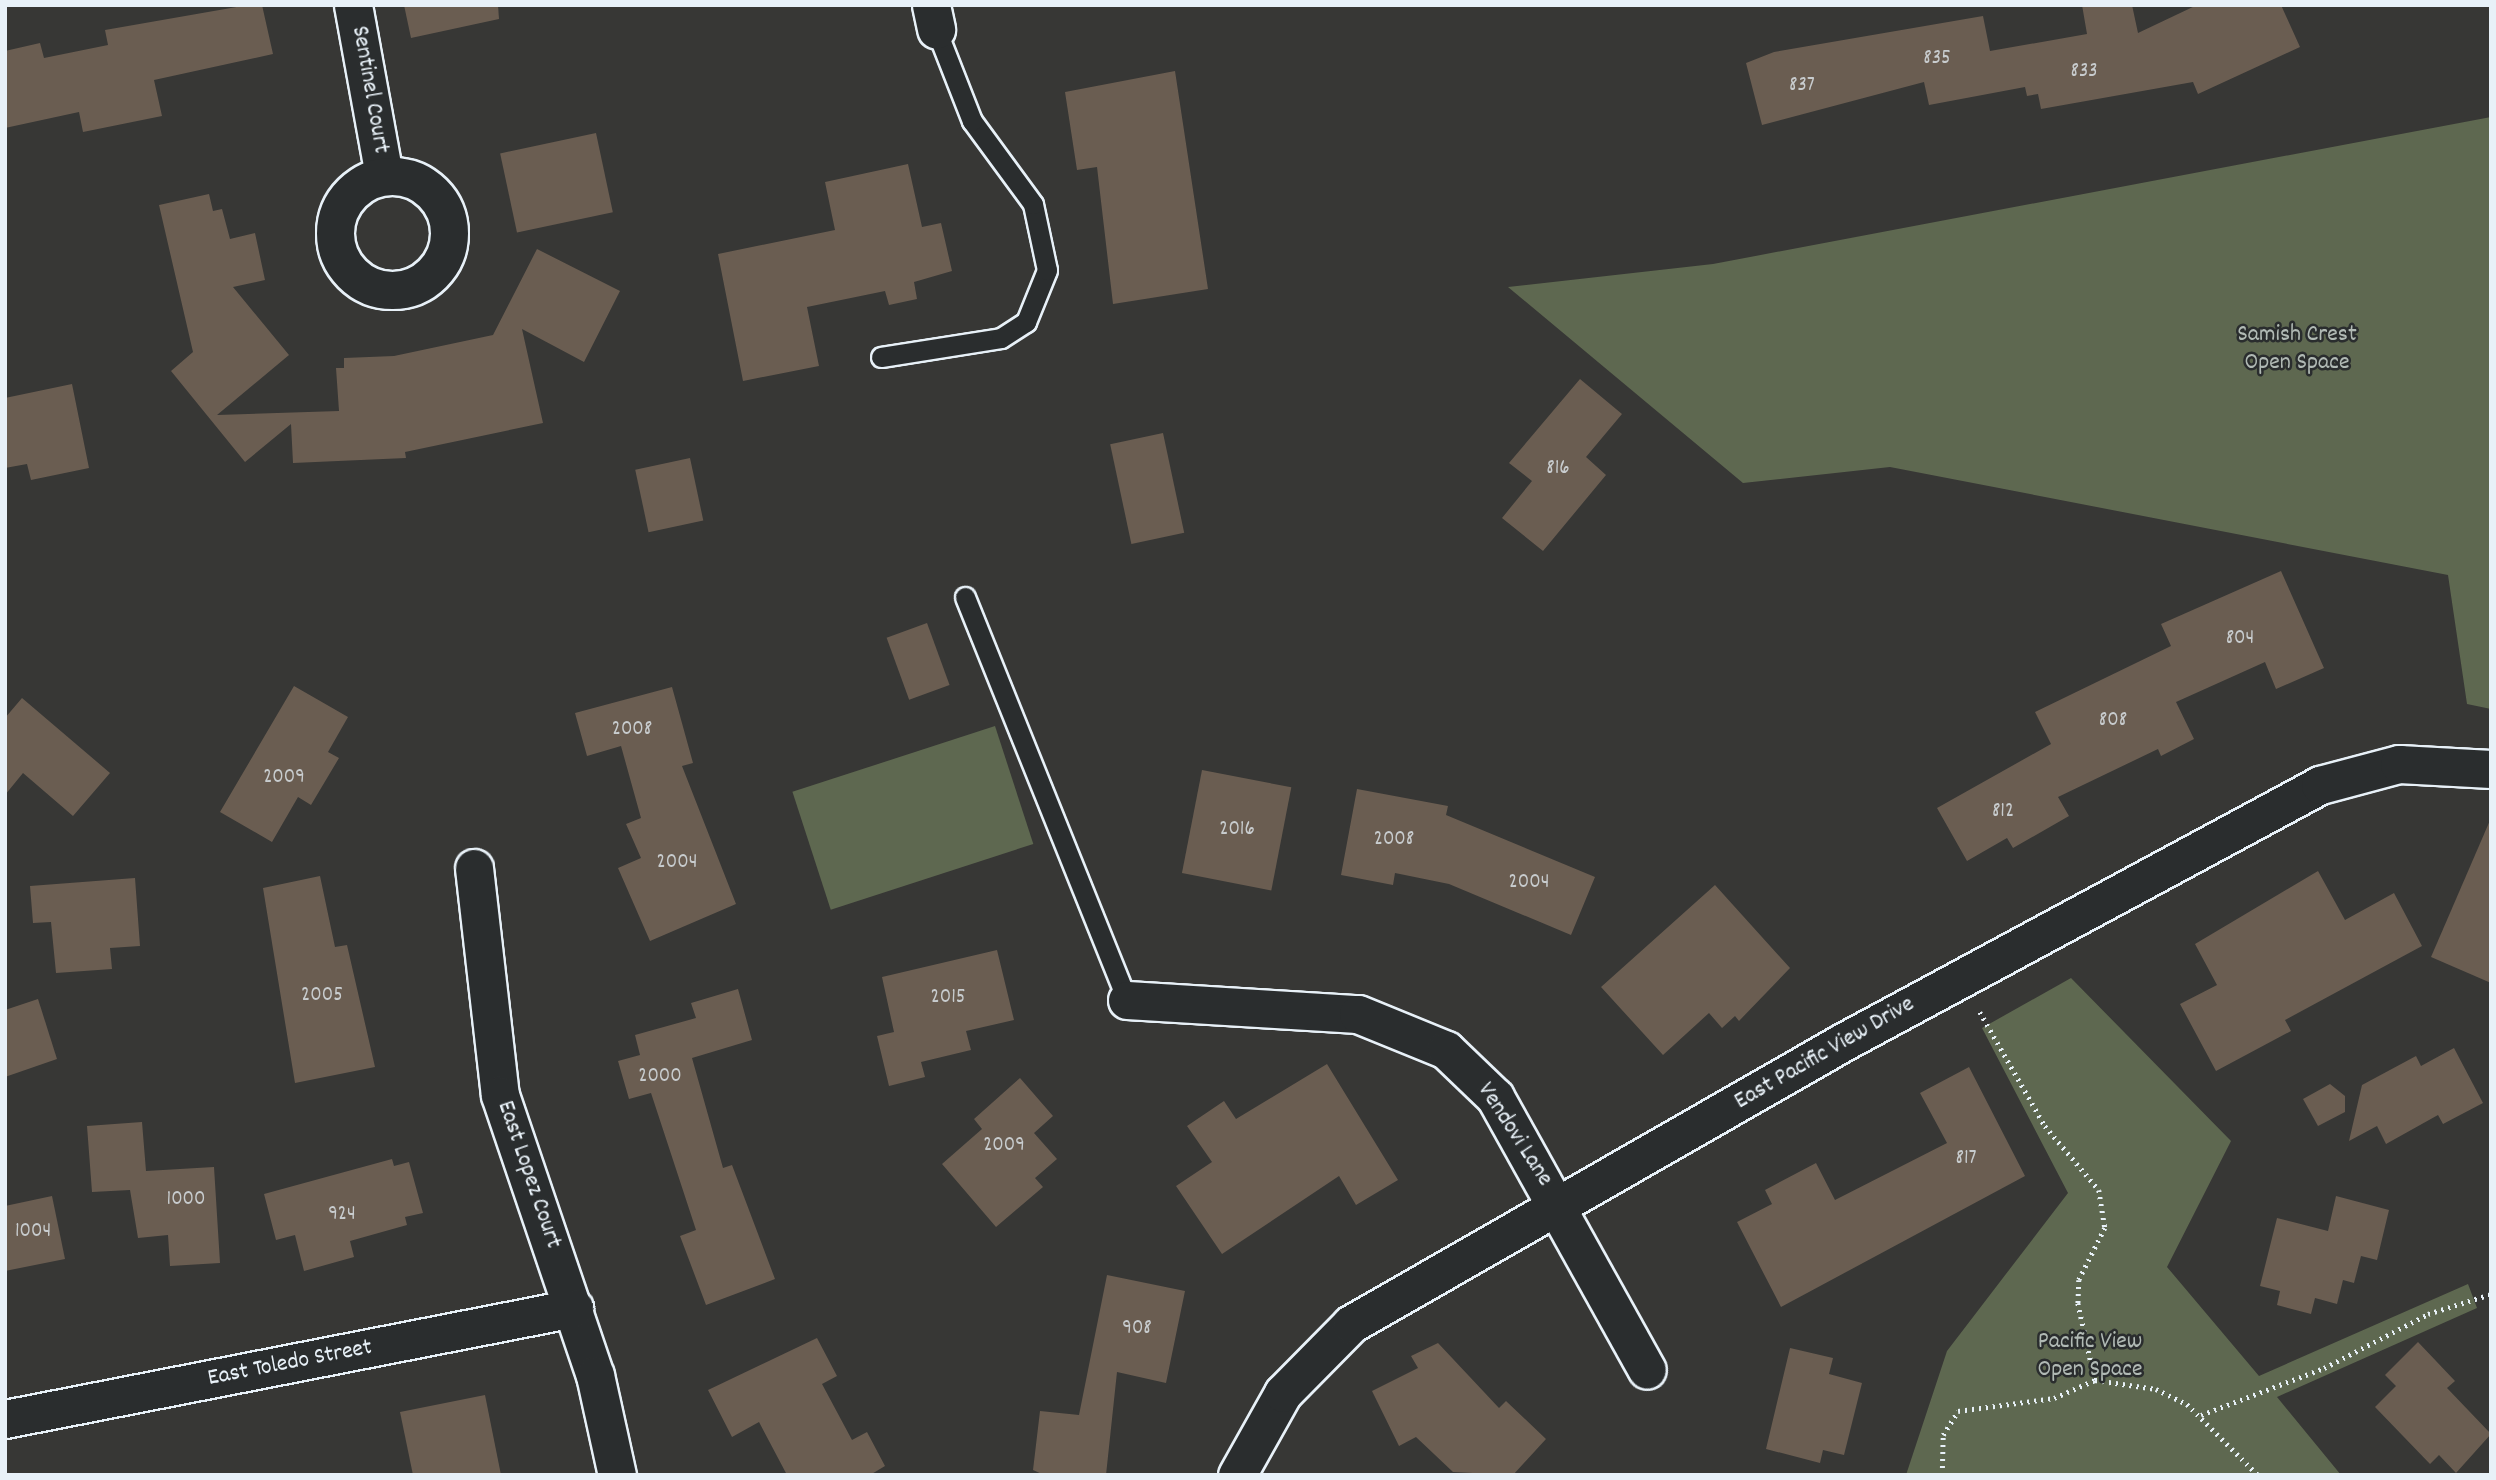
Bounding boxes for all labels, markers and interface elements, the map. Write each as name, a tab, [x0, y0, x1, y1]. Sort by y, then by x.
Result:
street label: Sentinel Court	[344, 24, 394, 156]
house number: 835	[1923, 46, 1951, 72]
house number: 833	[2070, 59, 2098, 85]
house number: 837	[1789, 73, 1815, 99]
park label: Samish Crest Open Space	[2237, 322, 2357, 378]
house number: 816	[1546, 456, 1570, 482]
house number: 804	[2226, 626, 2254, 652]
house number: 808	[2099, 708, 2127, 734]
house number: 2008	[612, 717, 652, 743]
house number: 2009	[263, 765, 305, 791]
house number: 812	[1992, 799, 2014, 825]
house number: 2016	[1219, 817, 1255, 843]
house number: 2008	[1374, 827, 1414, 853]
house number: 2004	[657, 850, 697, 876]
house number: 2004	[1509, 870, 1549, 896]
house number: 2005	[301, 983, 343, 1009]
house number: 2015	[931, 985, 965, 1011]
street label: East Pacific View Drive	[1730, 991, 1920, 1117]
house number: 2000	[638, 1064, 682, 1090]
street label: Vendovi Lane	[1470, 1078, 1558, 1192]
street label: East Lopez Court	[489, 1098, 567, 1252]
house number: 2009	[983, 1133, 1025, 1159]
house number: 817	[1955, 1146, 1977, 1172]
house number: 1000	[167, 1187, 205, 1213]
house number: 924	[328, 1202, 356, 1228]
house number: 1004	[15, 1219, 51, 1245]
house number: 908	[1122, 1316, 1152, 1342]
park label: Pacific View Open Space	[2037, 1329, 2143, 1385]
street label: East Toledo Street	[205, 1334, 375, 1394]

